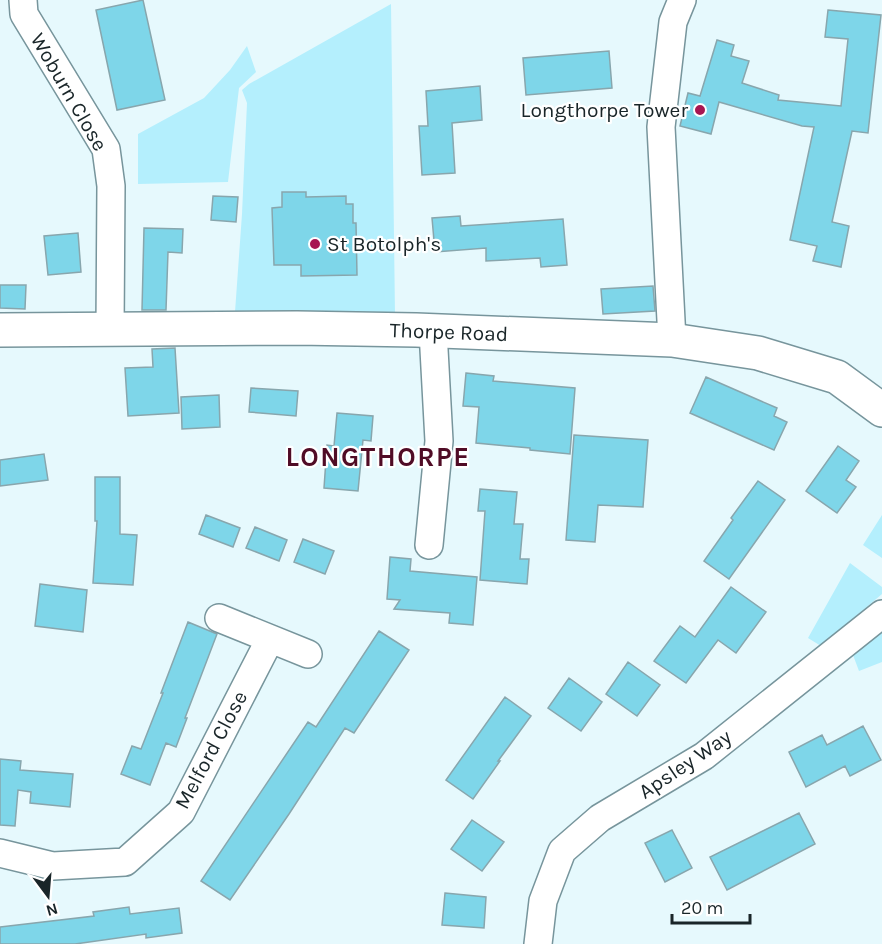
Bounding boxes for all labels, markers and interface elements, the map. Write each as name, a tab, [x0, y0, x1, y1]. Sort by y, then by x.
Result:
street label: Woburn Close	[26, 29, 112, 155]
place label: Longthorpe Tower	[521, 98, 688, 122]
marker: Longthorpe Tower	[693, 103, 707, 117]
place label: St Botolph's	[327, 232, 441, 256]
marker: St Botolph's	[308, 237, 322, 251]
street label: Thorpe Road	[389, 318, 509, 346]
district label: LONGTHORPE	[285, 441, 471, 473]
street label: Melford Close	[170, 687, 252, 813]
street label: Apsley Way	[634, 724, 736, 804]
north arrow	[18, 866, 78, 926]
scale bar	[672, 887, 750, 925]
text: 20 m	[681, 897, 723, 919]
text: N	[44, 899, 60, 921]

